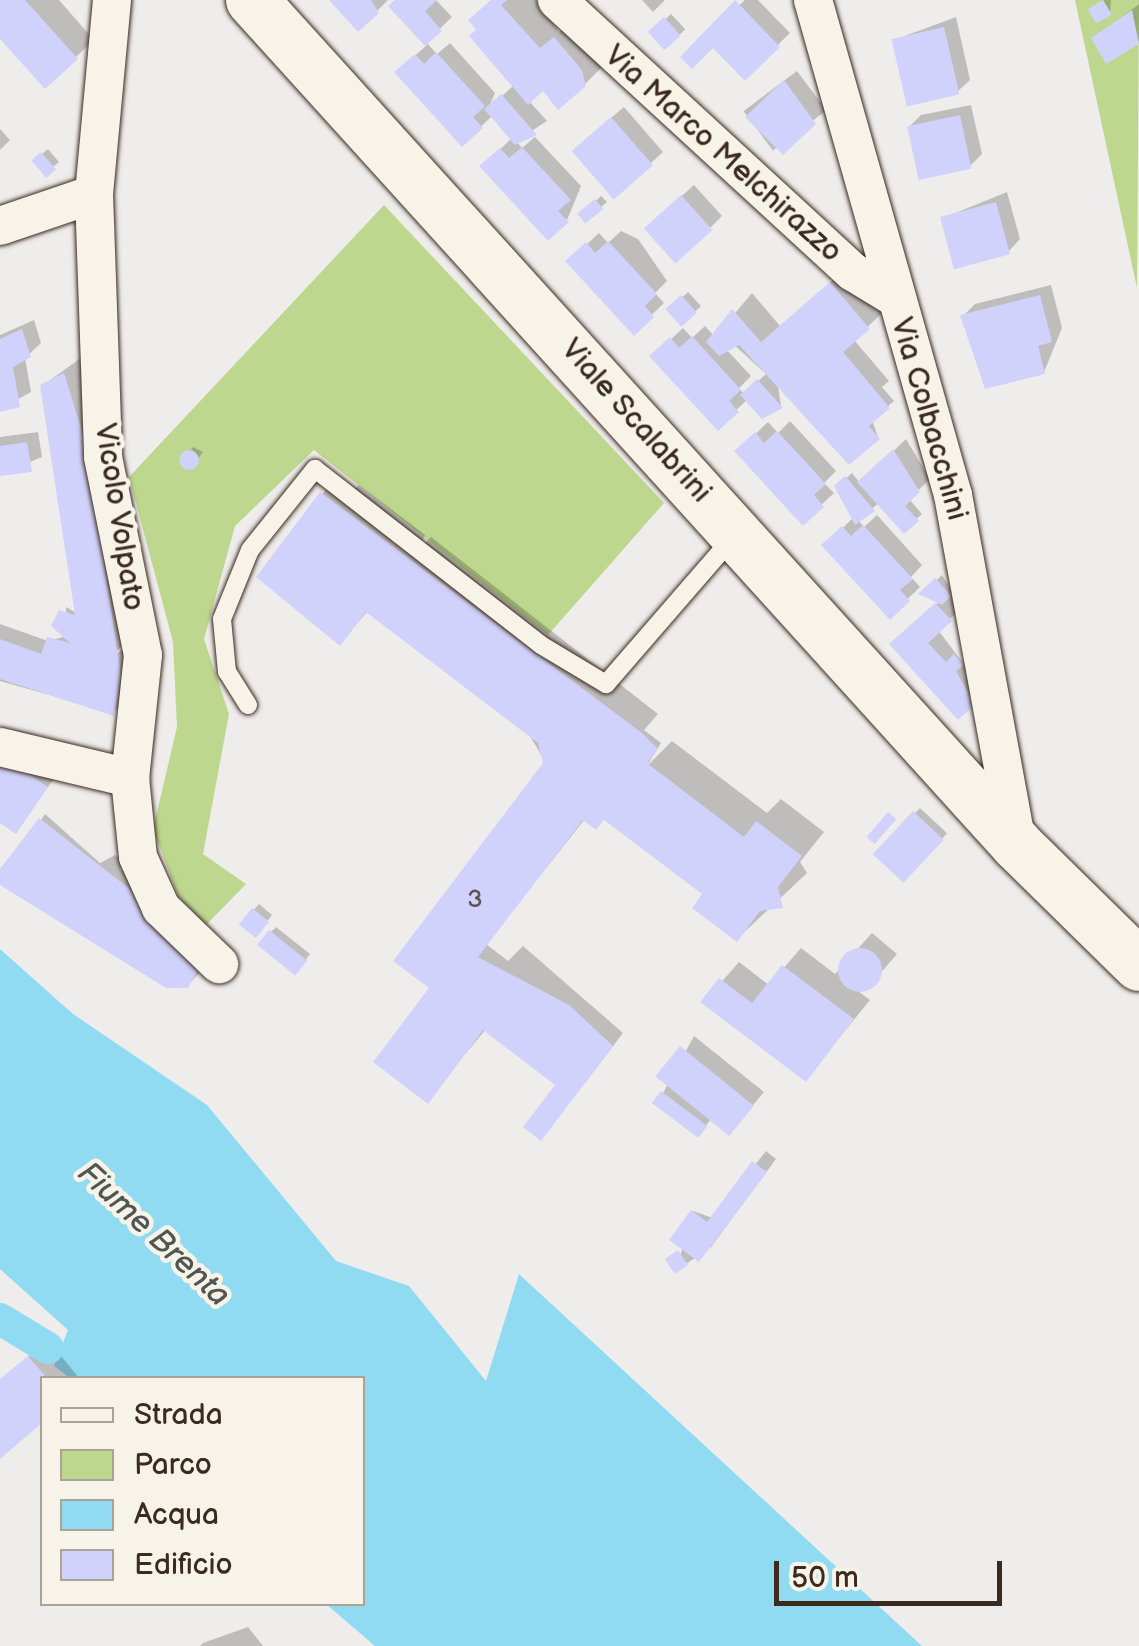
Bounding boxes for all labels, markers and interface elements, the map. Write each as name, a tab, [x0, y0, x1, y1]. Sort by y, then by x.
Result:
street label: Via Marco Melchirazzo	[597, 38, 849, 270]
street label: Via Colbacchini	[883, 314, 975, 524]
street label: Viale Scalabrini	[553, 332, 719, 510]
street label: Vicolo Volpato	[86, 420, 152, 614]
house number: 3	[467, 885, 483, 915]
water label: Fiume Brenta	[69, 1155, 237, 1315]
legend	[40, 1376, 365, 1606]
text: Strada	[134, 1397, 223, 1433]
text: Parco	[134, 1447, 212, 1483]
text: Acqua	[134, 1497, 219, 1533]
scale bar	[779, 1541, 1006, 1603]
text: Edificio	[134, 1547, 233, 1583]
text: 50 m	[791, 1560, 859, 1596]

